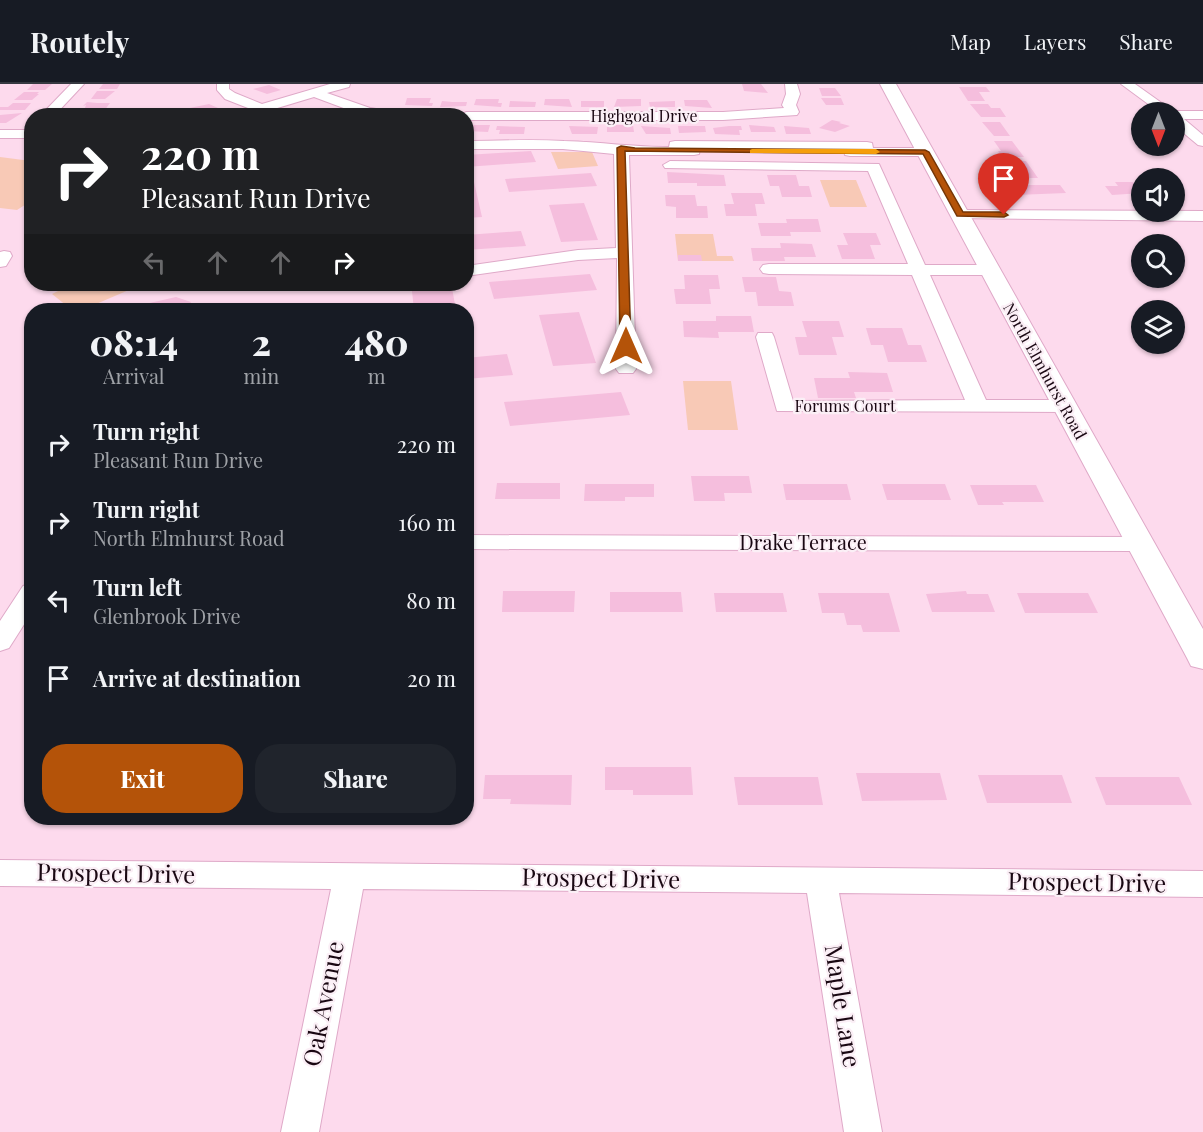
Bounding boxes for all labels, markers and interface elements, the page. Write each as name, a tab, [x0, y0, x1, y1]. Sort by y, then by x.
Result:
text: Routely	[30, 23, 129, 60]
text: Map	[950, 27, 991, 55]
text: Layers	[1024, 27, 1086, 55]
text: Share	[1119, 27, 1173, 55]
north arrow	[1131, 102, 1185, 156]
map controls	[1131, 102, 1185, 354]
street label: Highgoal Drive	[590, 105, 698, 126]
text: 220 m	[141, 125, 260, 181]
icon: right	[42, 132, 120, 210]
pin	[978, 153, 1029, 215]
icon: arrive	[987, 162, 1020, 195]
button: sound	[1131, 168, 1185, 222]
text: Pleasant Run Drive	[141, 179, 371, 215]
button: search	[1131, 234, 1185, 288]
icon: left	[138, 246, 171, 279]
icon: ahead	[201, 246, 234, 279]
icon: ahead	[264, 246, 297, 279]
icon: right	[327, 246, 360, 279]
street label: North Elmhurst Road	[999, 299, 1092, 443]
button: layers	[1131, 300, 1185, 354]
position arrow	[594, 314, 658, 378]
text: 08:14	[90, 317, 178, 365]
text: 2	[252, 317, 271, 365]
text: 480	[345, 317, 408, 365]
text: Arrival	[103, 362, 165, 389]
text: min	[244, 362, 279, 389]
text: m	[368, 362, 385, 389]
street label: Forums Court	[794, 395, 896, 416]
text: Turn right	[93, 416, 199, 446]
icon: right	[42, 428, 75, 461]
text: 220 m	[397, 429, 456, 459]
text: Pleasant Run Drive	[93, 446, 263, 473]
text: Turn right	[93, 494, 199, 524]
icon: right	[42, 506, 75, 539]
text: 160 m	[398, 507, 456, 537]
text: North Elmhurst Road	[93, 524, 285, 551]
street label: Drake Terrace	[739, 528, 867, 555]
text: Turn left	[93, 572, 182, 602]
icon: left	[42, 584, 75, 617]
text: 80 m	[406, 585, 456, 615]
text: Glenbrook Drive	[93, 602, 241, 629]
icon: arrive	[42, 662, 75, 695]
text: Arrive at destination	[93, 663, 301, 693]
text: 20 m	[407, 663, 456, 693]
button: Exit	[42, 744, 243, 813]
button: Share	[255, 744, 456, 813]
street label: Prospect Drive	[36, 855, 196, 889]
street label: Prospect Drive	[521, 860, 681, 894]
street label: Prospect Drive	[1007, 864, 1167, 898]
street label: Oak Avenue	[294, 938, 350, 1069]
street label: Maple Lane	[818, 942, 869, 1069]

